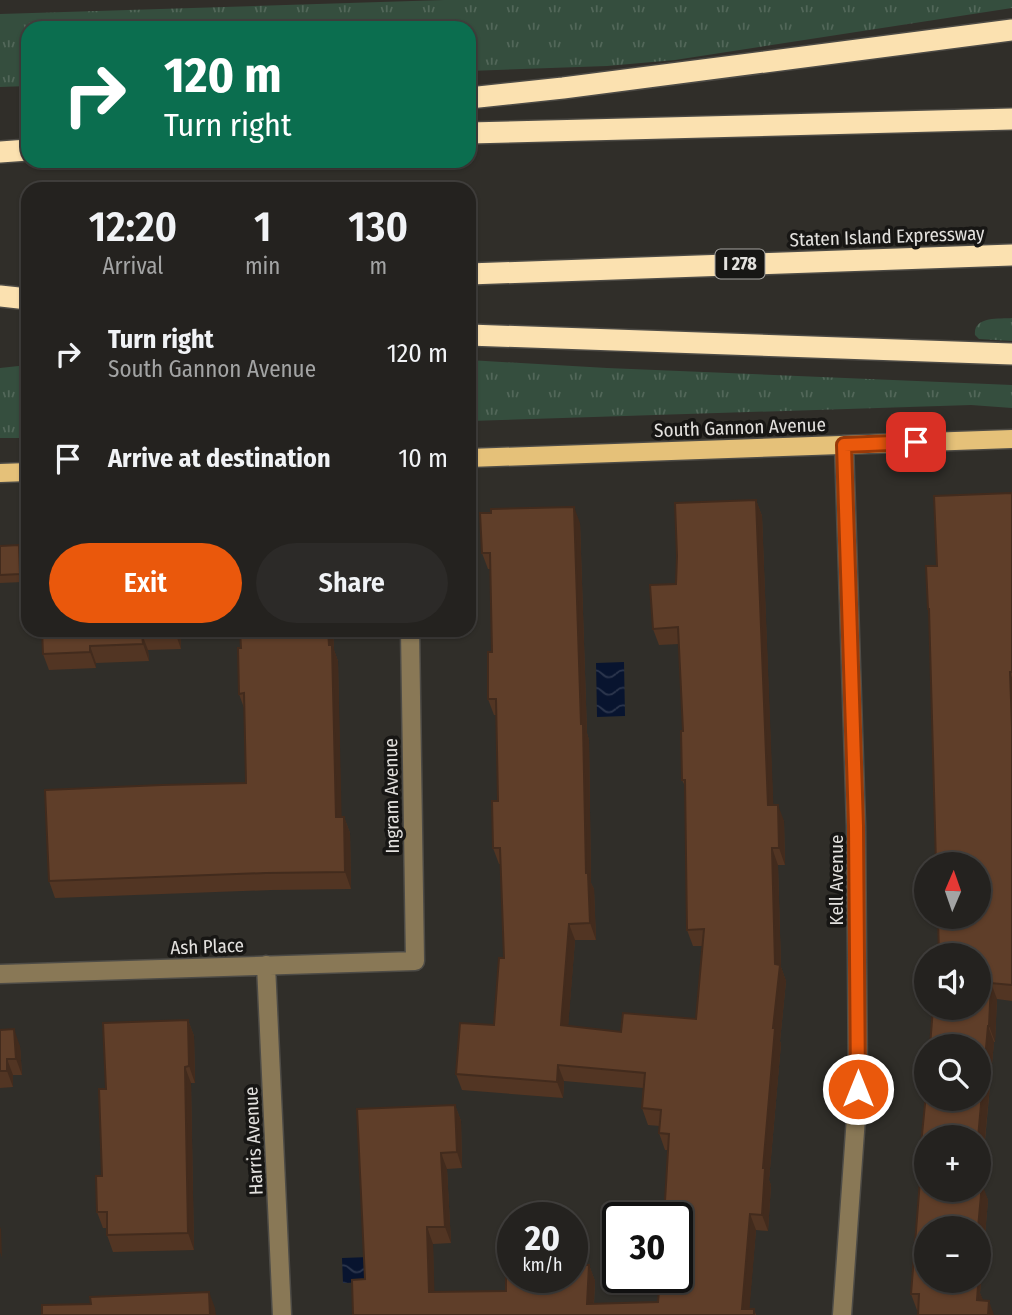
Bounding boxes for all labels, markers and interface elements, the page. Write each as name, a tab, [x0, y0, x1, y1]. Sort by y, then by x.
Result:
text: 120 m	[164, 46, 282, 105]
icon: right	[49, 49, 140, 140]
text: Turn right	[164, 106, 291, 144]
text: 12:20	[89, 202, 177, 252]
text: 1	[254, 202, 271, 252]
text: 130	[348, 202, 408, 252]
street label: Staten Island Expressway	[789, 222, 985, 251]
road number: I 278	[716, 250, 764, 278]
text: Arrival	[102, 252, 163, 280]
text: min	[245, 252, 281, 280]
text: m	[369, 252, 387, 280]
text: Turn right	[108, 324, 214, 355]
icon: right	[49, 335, 87, 373]
text: 120 m	[387, 338, 448, 369]
text: South Gannon Avenue	[108, 355, 316, 383]
pin	[886, 412, 946, 472]
street label: South Gannon Avenue	[654, 413, 826, 442]
icon: arrive	[897, 423, 935, 461]
icon: arrive	[49, 440, 87, 478]
text: Arrive at destination	[108, 443, 331, 474]
text: 10 m	[398, 443, 448, 474]
button: Exit	[49, 543, 242, 623]
button: Share	[256, 543, 448, 623]
street label: Ingram Avenue	[379, 738, 404, 854]
street label: Kell Avenue	[825, 835, 848, 925]
north arrow	[914, 852, 990, 929]
map controls	[914, 852, 991, 1293]
street label: Ash Place	[170, 934, 244, 959]
button: sound	[914, 943, 991, 1020]
button: search	[914, 1034, 991, 1111]
position arrow	[821, 1052, 895, 1126]
street label: Harris Avenue	[239, 1086, 268, 1196]
button: +	[914, 1125, 991, 1202]
speed limit sign: 30	[602, 1202, 693, 1293]
button: −	[914, 1216, 991, 1293]
text: 20	[525, 1217, 560, 1259]
text: km/h	[522, 1254, 563, 1276]

